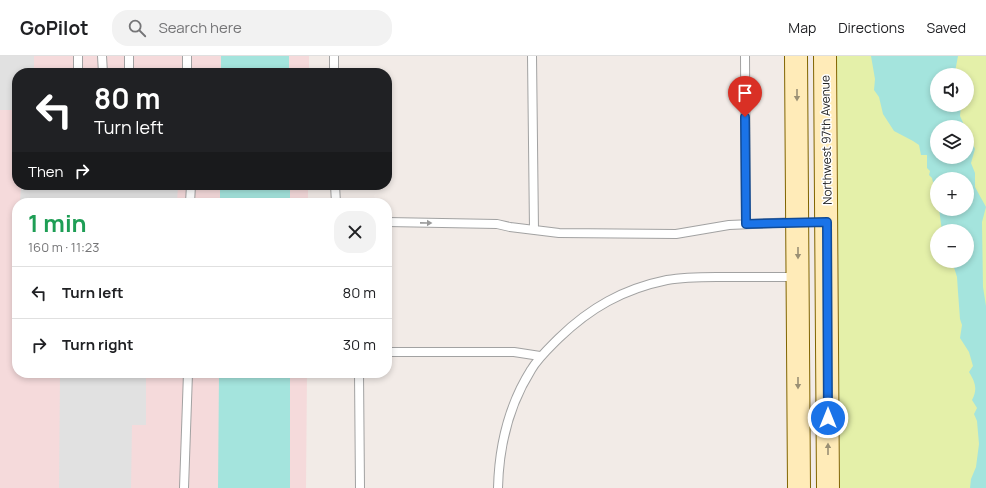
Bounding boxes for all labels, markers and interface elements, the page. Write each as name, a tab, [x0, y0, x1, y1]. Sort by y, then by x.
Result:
search box	[112, 10, 392, 46]
text: GoPilot	[20, 15, 88, 41]
icon: search	[126, 17, 148, 39]
text: Search here	[158, 17, 242, 38]
text: Map	[788, 18, 816, 37]
text: Directions	[838, 18, 905, 37]
text: Saved	[927, 18, 966, 37]
map controls	[930, 68, 974, 268]
button: sound	[930, 68, 974, 112]
street label: Northwest 97th Avenue	[816, 75, 836, 205]
pin	[728, 76, 762, 117]
text: 80 m	[94, 79, 160, 117]
icon: arrive	[734, 82, 756, 104]
icon: left	[28, 84, 80, 136]
one-way arrow	[794, 89, 800, 102]
text: Turn left	[94, 115, 164, 139]
button: layers	[930, 120, 974, 164]
icon: right	[71, 160, 93, 182]
text: Then	[28, 161, 63, 182]
button: +	[930, 172, 974, 216]
text: 1 min	[28, 206, 87, 239]
button: close	[334, 211, 376, 253]
one-way arrow	[420, 219, 432, 226]
button: −	[930, 224, 974, 268]
text: 160 m · 11:23	[28, 238, 99, 256]
one-way arrow	[795, 247, 801, 260]
icon: left	[28, 282, 50, 304]
text: Turn left	[62, 282, 124, 303]
text: 80 m	[342, 282, 376, 303]
icon: right	[28, 334, 50, 356]
text: Turn right	[62, 334, 133, 355]
text: 30 m	[343, 334, 376, 355]
one-way arrow	[795, 377, 801, 390]
position arrow	[807, 397, 849, 439]
one-way arrow	[825, 442, 831, 455]

